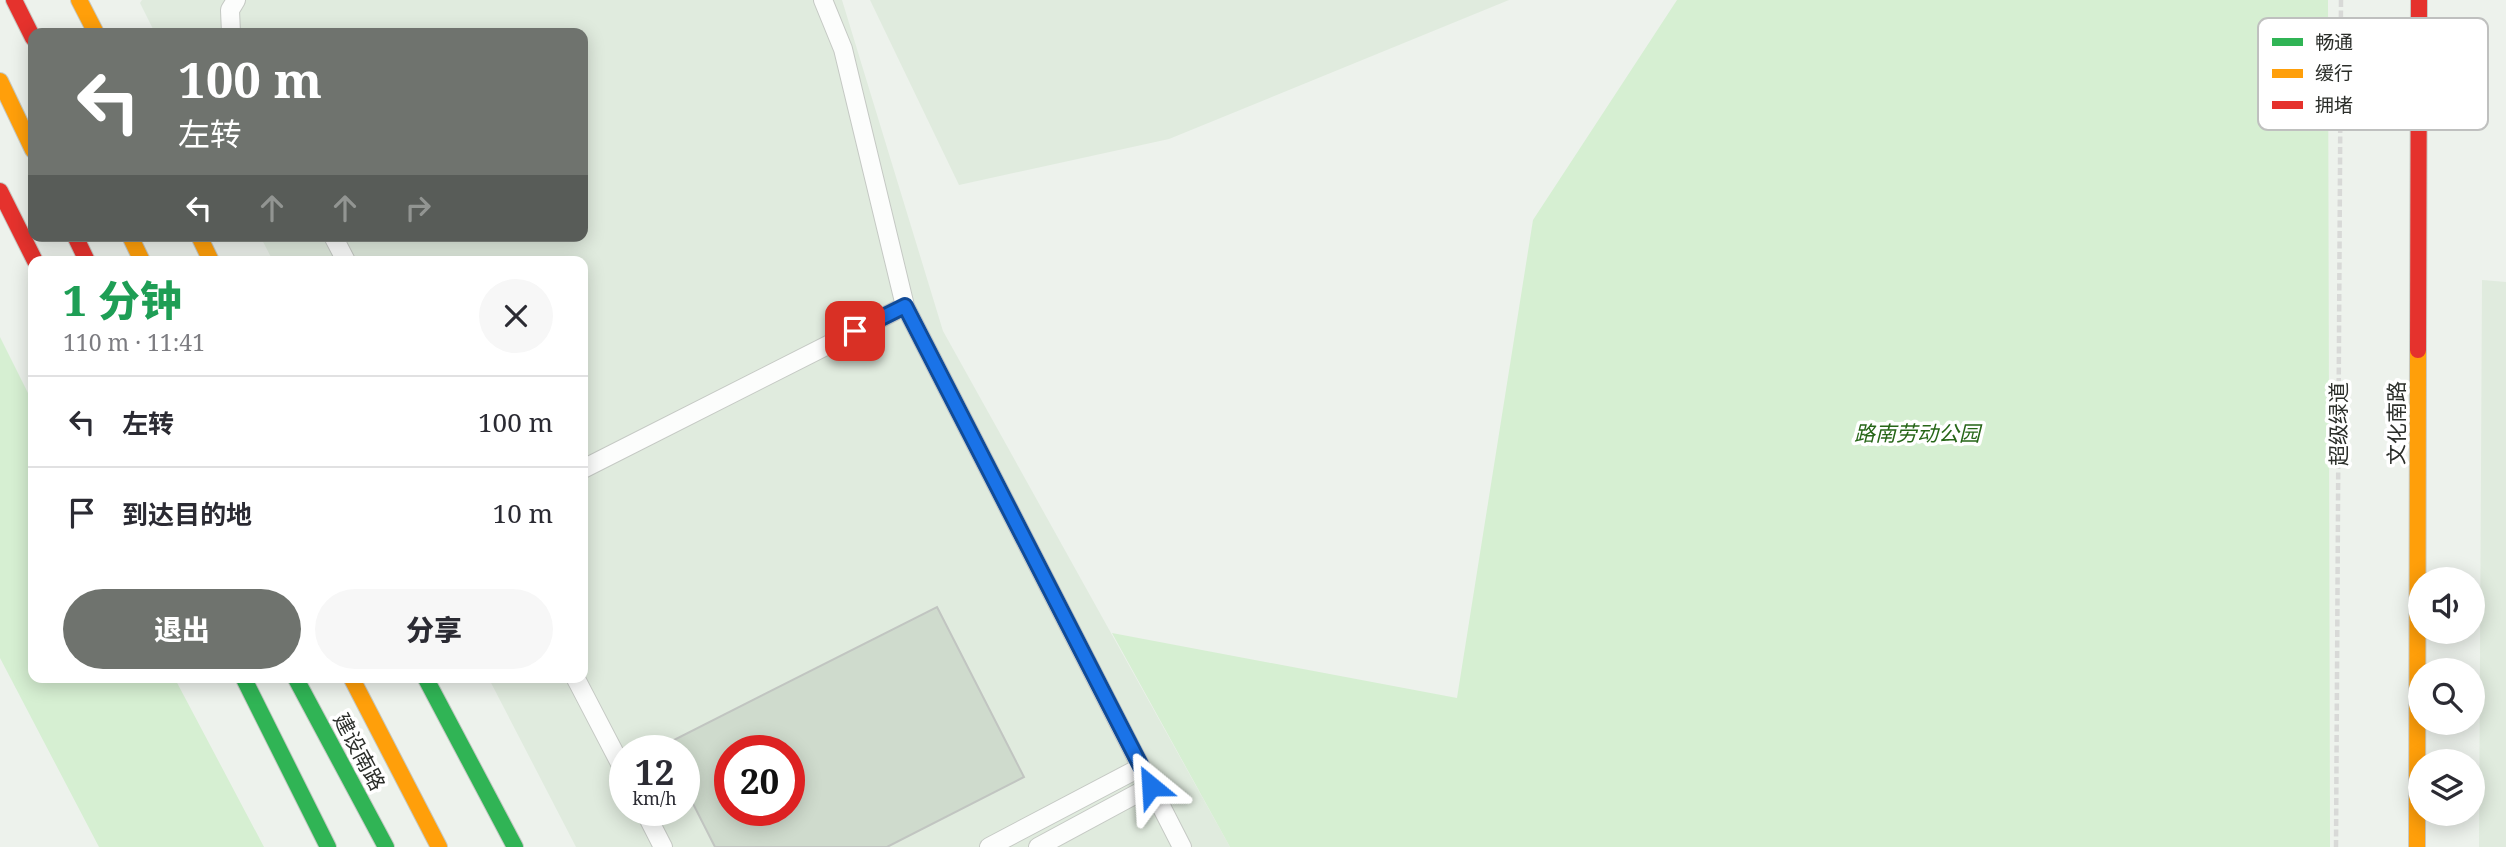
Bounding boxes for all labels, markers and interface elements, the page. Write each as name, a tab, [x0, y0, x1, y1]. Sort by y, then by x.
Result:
legend	[2258, 18, 2488, 130]
text: 畅通	[2315, 29, 2353, 55]
text: 100 m	[178, 46, 322, 112]
icon: left	[63, 56, 154, 147]
text: 缓行	[2315, 60, 2353, 86]
text: 拥堵	[2315, 92, 2353, 118]
text: 左转	[178, 112, 242, 155]
icon: left	[180, 189, 218, 227]
icon: ahead	[253, 189, 291, 227]
icon: ahead	[326, 189, 364, 227]
icon: right	[399, 189, 437, 227]
text: 1 分钟	[63, 271, 182, 328]
button: close	[479, 279, 553, 353]
pin	[825, 301, 885, 361]
icon: arrive	[836, 312, 874, 350]
text: 110 m · 11:41	[63, 326, 205, 358]
street label: 文化南路	[2382, 381, 2410, 465]
street label: 超级绿道	[2324, 382, 2352, 466]
icon: left	[63, 403, 101, 441]
text: 100 m	[478, 404, 553, 440]
text: 左转	[122, 405, 174, 441]
park label: 路南劳动公园	[1854, 419, 1983, 447]
icon: arrive	[63, 494, 101, 532]
text: 10 m	[493, 495, 553, 531]
text: 到达目的地	[122, 496, 252, 532]
map controls	[2408, 567, 2485, 826]
button: sound	[2408, 567, 2485, 644]
button: 退出	[63, 589, 301, 669]
button: 分享	[315, 589, 553, 669]
button: search	[2408, 658, 2485, 735]
street label: 建设南路	[328, 708, 392, 795]
speed limit sign: 20	[714, 735, 805, 826]
text: 12	[635, 748, 674, 795]
position arrow	[1114, 749, 1188, 823]
button: layers	[2408, 749, 2485, 826]
text: km/h	[632, 786, 677, 810]

